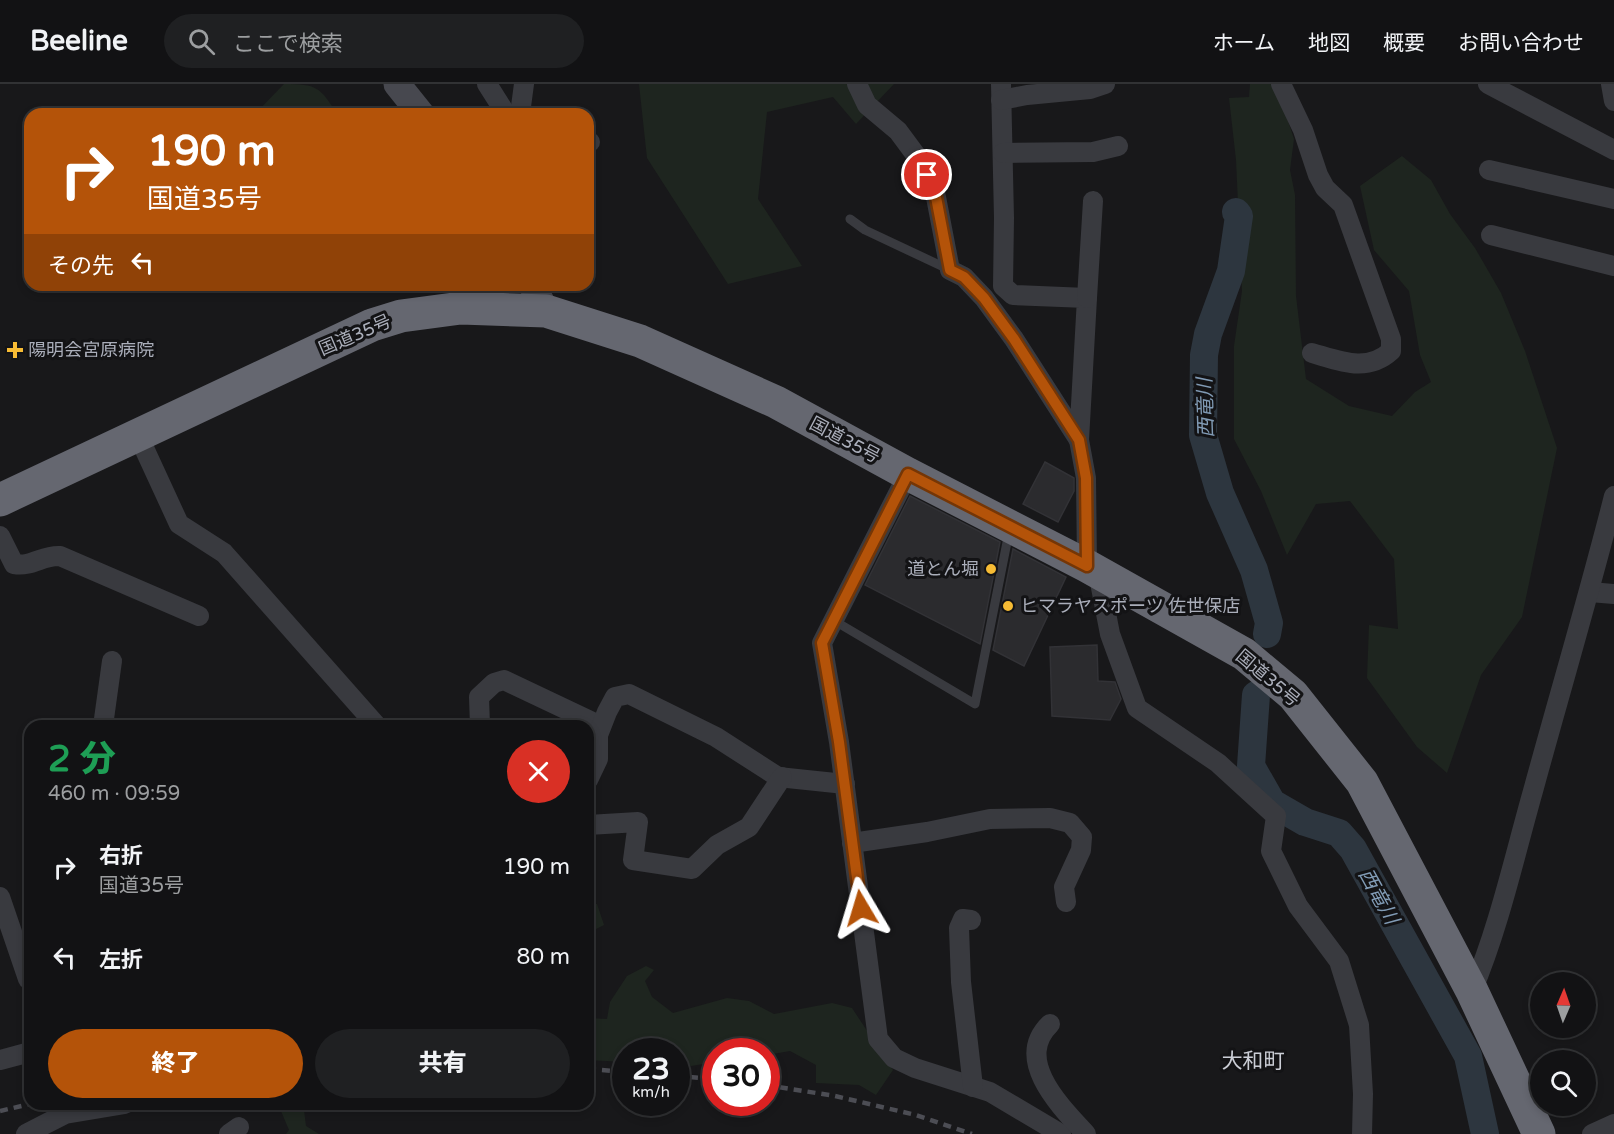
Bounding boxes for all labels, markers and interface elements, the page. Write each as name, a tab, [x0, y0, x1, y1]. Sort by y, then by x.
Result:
search box	[164, 14, 584, 68]
text: Beeline	[30, 24, 128, 58]
icon: search	[185, 25, 218, 58]
text: ここで検索	[233, 31, 343, 57]
text: ホーム	[1213, 31, 1275, 56]
text: 地図	[1308, 31, 1350, 56]
text: 概要	[1383, 31, 1425, 56]
text: お問い合わせ	[1458, 31, 1584, 56]
text: 190 m	[147, 126, 276, 177]
icon: right	[48, 132, 126, 210]
pin	[901, 149, 952, 200]
icon: arrive	[910, 158, 943, 191]
text: 国道35号	[147, 183, 262, 216]
icon: left	[126, 246, 159, 279]
text: その先	[48, 253, 114, 279]
street label: 国道35号	[315, 310, 395, 360]
place label: 陽明会宮原病院	[28, 339, 154, 361]
marker: 陽明会宮原病院	[6, 341, 24, 359]
water label: 西竜川	[1193, 376, 1219, 438]
street label: 国道35号	[806, 412, 884, 468]
place label: 道とん堀	[907, 558, 979, 580]
marker: 道とん堀	[984, 562, 998, 576]
place label: ヒマラヤスポーツ 佐世保店	[1020, 595, 1240, 617]
marker: ヒマラヤスポーツ 佐世保店	[1001, 599, 1015, 613]
street label: 国道35号	[1232, 645, 1304, 711]
text: 2 分	[48, 738, 116, 781]
button: close	[507, 740, 570, 803]
text: 460 m · 09:59	[48, 782, 180, 806]
text: 右折	[99, 843, 143, 869]
icon: right	[48, 851, 81, 884]
text: 190 m	[503, 854, 570, 880]
water label: 西竜川	[1353, 864, 1404, 930]
text: 国道35号	[99, 874, 184, 898]
position arrow	[829, 876, 893, 940]
icon: left	[48, 941, 81, 974]
text: 80 m	[516, 944, 570, 970]
text: 左折	[99, 947, 143, 973]
north arrow	[1530, 972, 1596, 1038]
map controls	[1530, 972, 1596, 1116]
button: 終了	[48, 1029, 303, 1098]
button: 共有	[315, 1029, 570, 1098]
speed limit sign: 30	[702, 1038, 780, 1116]
district label: 大和町	[1222, 1049, 1285, 1074]
button: search	[1530, 1050, 1596, 1116]
text: 23	[632, 1051, 670, 1088]
text: km/h	[632, 1083, 670, 1101]

